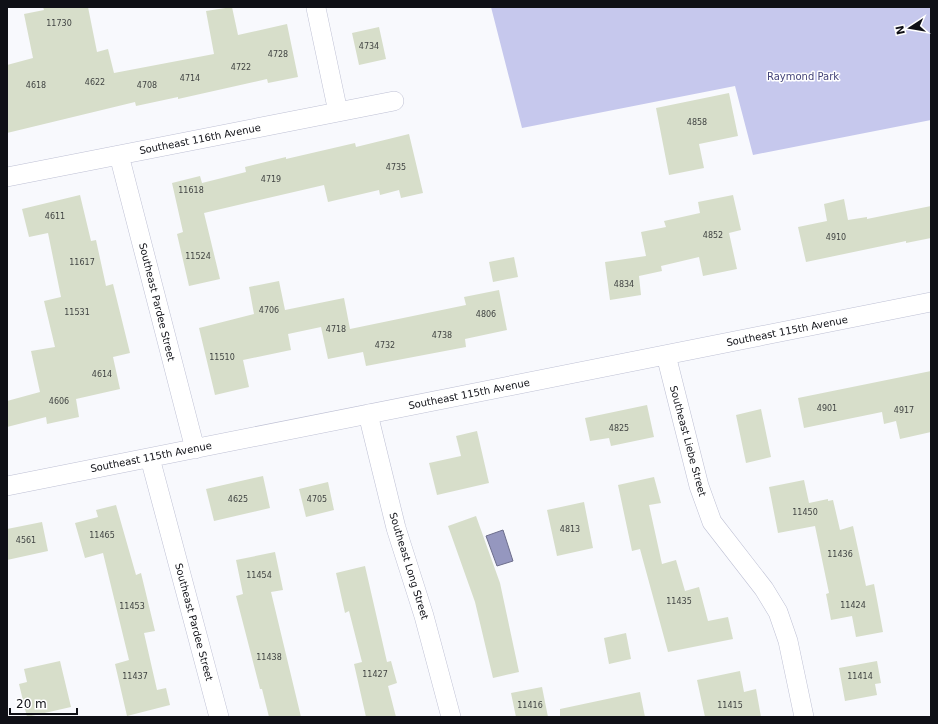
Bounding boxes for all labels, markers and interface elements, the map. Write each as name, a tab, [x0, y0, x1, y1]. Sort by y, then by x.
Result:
north arrow	[890, 8, 930, 48]
house number: 11730	[46, 19, 72, 28]
text: N	[893, 24, 908, 36]
house number: 4734	[359, 42, 379, 51]
house number: 4728	[268, 50, 288, 59]
house number: 4722	[231, 63, 251, 72]
park label: Raymond Park	[767, 71, 839, 82]
house number: 4714	[180, 74, 200, 83]
house number: 4622	[85, 78, 105, 87]
house number: 4618	[26, 81, 46, 90]
house number: 4708	[137, 81, 157, 90]
house number: 4858	[687, 118, 707, 127]
street label: Southeast 116th Avenue	[138, 122, 262, 156]
house number: 4735	[386, 163, 406, 172]
house number: 4719	[261, 175, 281, 184]
house number: 11618	[178, 186, 204, 195]
house number: 4611	[45, 212, 65, 221]
house number: 4852	[703, 231, 723, 240]
house number: 4910	[826, 233, 846, 242]
street label: Southeast Pardee Street	[137, 242, 177, 362]
house number: 11524	[185, 252, 211, 261]
house number: 11617	[69, 258, 95, 267]
house number: 4834	[614, 280, 634, 289]
house number: 4706	[259, 306, 279, 315]
house number: 11531	[64, 308, 90, 317]
house number: 4806	[476, 310, 496, 319]
street label: Southeast 115th Avenue	[725, 314, 849, 348]
house number: 4718	[326, 325, 346, 334]
house number: 4738	[432, 331, 452, 340]
house number: 4732	[375, 341, 395, 350]
house number: 11510	[209, 353, 235, 362]
house number: 4614	[92, 370, 112, 379]
street label: Southeast 115th Avenue	[407, 377, 531, 411]
street label: Southeast Liebe Street	[668, 384, 708, 498]
house number: 4606	[49, 397, 69, 406]
house number: 4901	[817, 404, 837, 413]
house number: 4917	[894, 406, 914, 415]
house number: 4825	[609, 424, 629, 433]
street label: Southeast 115th Avenue	[89, 440, 213, 474]
house number: 4625	[228, 495, 248, 504]
house number: 4705	[307, 495, 327, 504]
house number: 11450	[792, 508, 818, 517]
street label: Southeast Long Street	[387, 511, 431, 621]
house number: 4813	[560, 525, 580, 534]
house number: 11465	[89, 531, 115, 540]
house number: 4561	[16, 536, 36, 545]
house number: 11436	[827, 550, 853, 559]
street label: Southeast Pardee Street	[173, 562, 215, 682]
house number: 11454	[246, 571, 272, 580]
house number: 11435	[666, 597, 692, 606]
house number: 11424	[840, 601, 866, 610]
house number: 11453	[119, 602, 145, 611]
house number: 11438	[256, 653, 282, 662]
house number: 11427	[362, 670, 388, 679]
house number: 11437	[122, 672, 148, 681]
house number: 11414	[847, 672, 873, 681]
scale bar	[10, 690, 77, 716]
text: 20 m	[16, 697, 47, 711]
house number: 11416	[517, 701, 543, 710]
house number: 11415	[717, 701, 743, 710]

